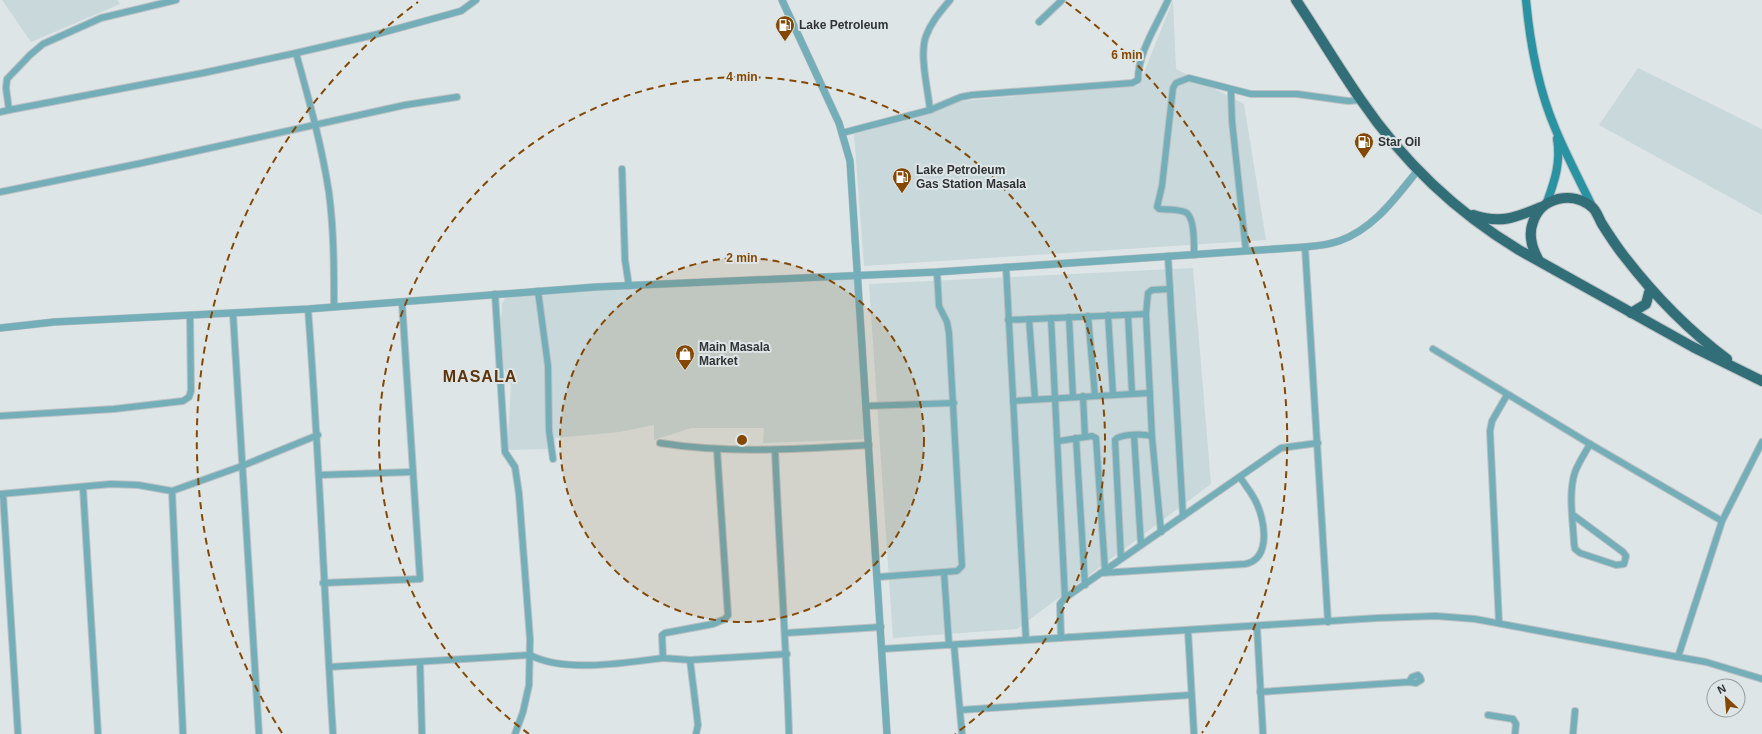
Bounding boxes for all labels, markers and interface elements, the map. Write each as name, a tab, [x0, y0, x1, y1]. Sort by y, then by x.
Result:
fuel station icon: Lake Petroleum	[774, 14, 796, 42]
place label: Lake Petroleum	[799, 18, 888, 32]
text: 6 min	[1111, 48, 1143, 62]
text: 4 min	[726, 70, 758, 84]
fuel station icon: Star Oil	[1353, 131, 1375, 159]
place label: Star Oil	[1378, 135, 1421, 149]
place label: Lake Petroleum Gas Station Masala	[916, 163, 1026, 191]
fuel station icon: Lake Petroleum Gas Station Masala	[891, 166, 913, 194]
text: 2 min	[726, 251, 758, 265]
place label: Main Masala Market	[699, 340, 770, 368]
shop icon: Main Masala Market	[674, 343, 696, 371]
district label: MASALA	[443, 368, 517, 385]
centre of rings	[735, 433, 749, 447]
north arrow	[1706, 678, 1746, 718]
text: N	[1715, 682, 1728, 696]

